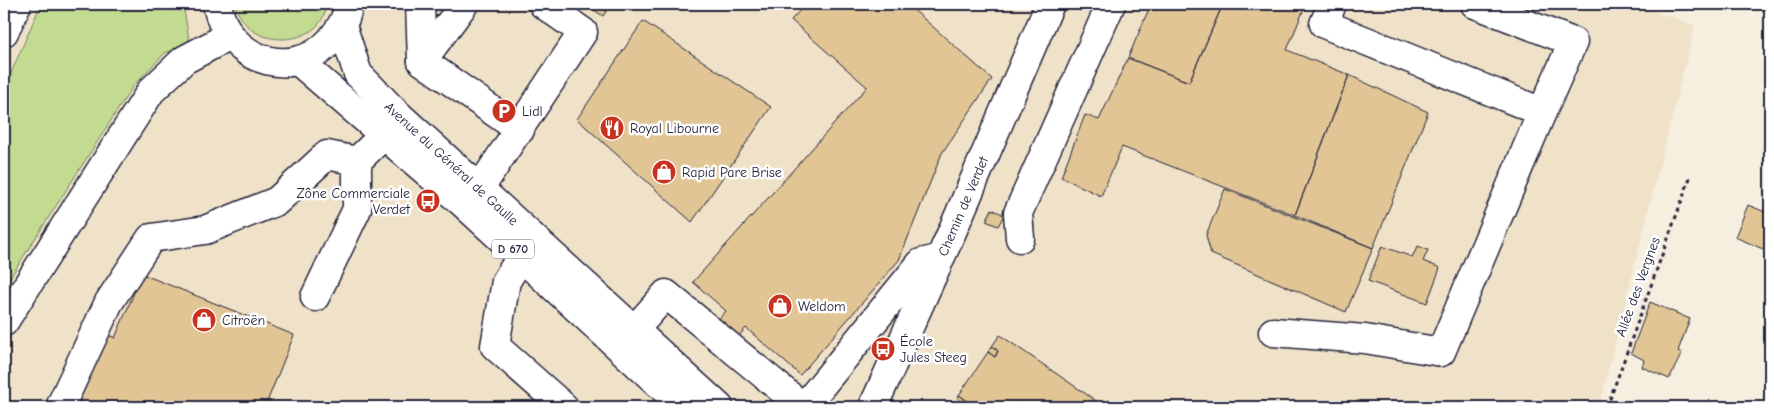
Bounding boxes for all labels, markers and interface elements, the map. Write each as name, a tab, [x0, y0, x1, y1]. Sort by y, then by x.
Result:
street label: Avenue du Général de Gaulle	[381, 98, 522, 229]
parking icon: Lidl	[491, 98, 517, 124]
place label: Lidl	[522, 103, 543, 120]
restaurant icon: Royal Libourne	[599, 115, 625, 141]
place label: Royal Libourne	[630, 120, 719, 137]
street label: Chemin de Verdet	[934, 153, 992, 259]
shop icon: Rapid Pare Brise	[651, 159, 677, 185]
place label: Rapid Pare Brise	[682, 164, 782, 181]
place label: Zône Commerciale Verdet	[296, 185, 411, 218]
bus stop icon: Zône Commerciale Verdet	[415, 188, 441, 214]
street label: Allée des Vergnes	[1612, 235, 1664, 339]
road number: D 670	[492, 240, 534, 258]
shop icon: Weldom	[767, 293, 793, 319]
place label: Weldom	[798, 298, 846, 315]
shop icon: Citroën	[191, 307, 217, 333]
place label: Citroën	[222, 312, 265, 329]
place label: École Jules Steeg	[900, 333, 967, 366]
bus stop icon: École Jules Steeg	[870, 336, 896, 362]

